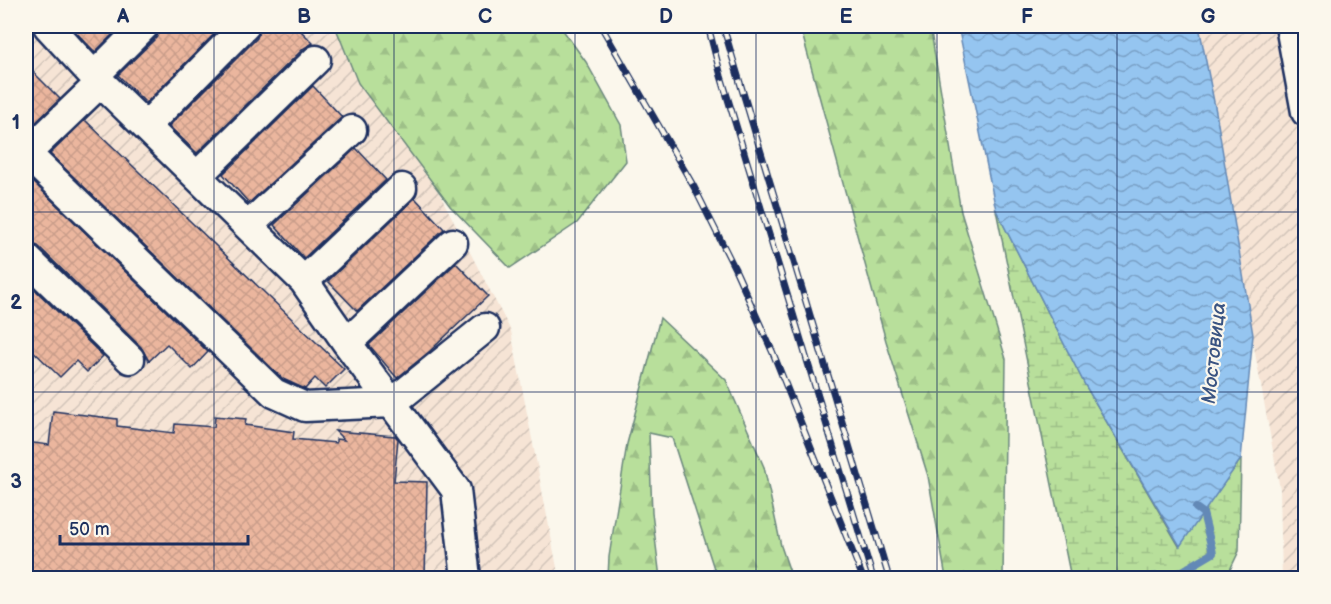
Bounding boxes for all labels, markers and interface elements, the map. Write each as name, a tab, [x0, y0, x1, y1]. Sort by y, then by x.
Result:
text: A	[116, 5, 130, 29]
text: B	[297, 5, 311, 29]
text: C	[478, 5, 492, 29]
text: D	[659, 5, 673, 29]
text: E	[840, 5, 853, 29]
text: F	[1021, 5, 1033, 29]
text: G	[1201, 5, 1216, 29]
text: 1	[12, 111, 20, 135]
text: 2	[10, 291, 22, 315]
water label: Мостовица	[1197, 301, 1231, 405]
text: 3	[10, 470, 22, 494]
scale bar	[60, 508, 248, 546]
text: 50 m	[69, 519, 110, 540]

